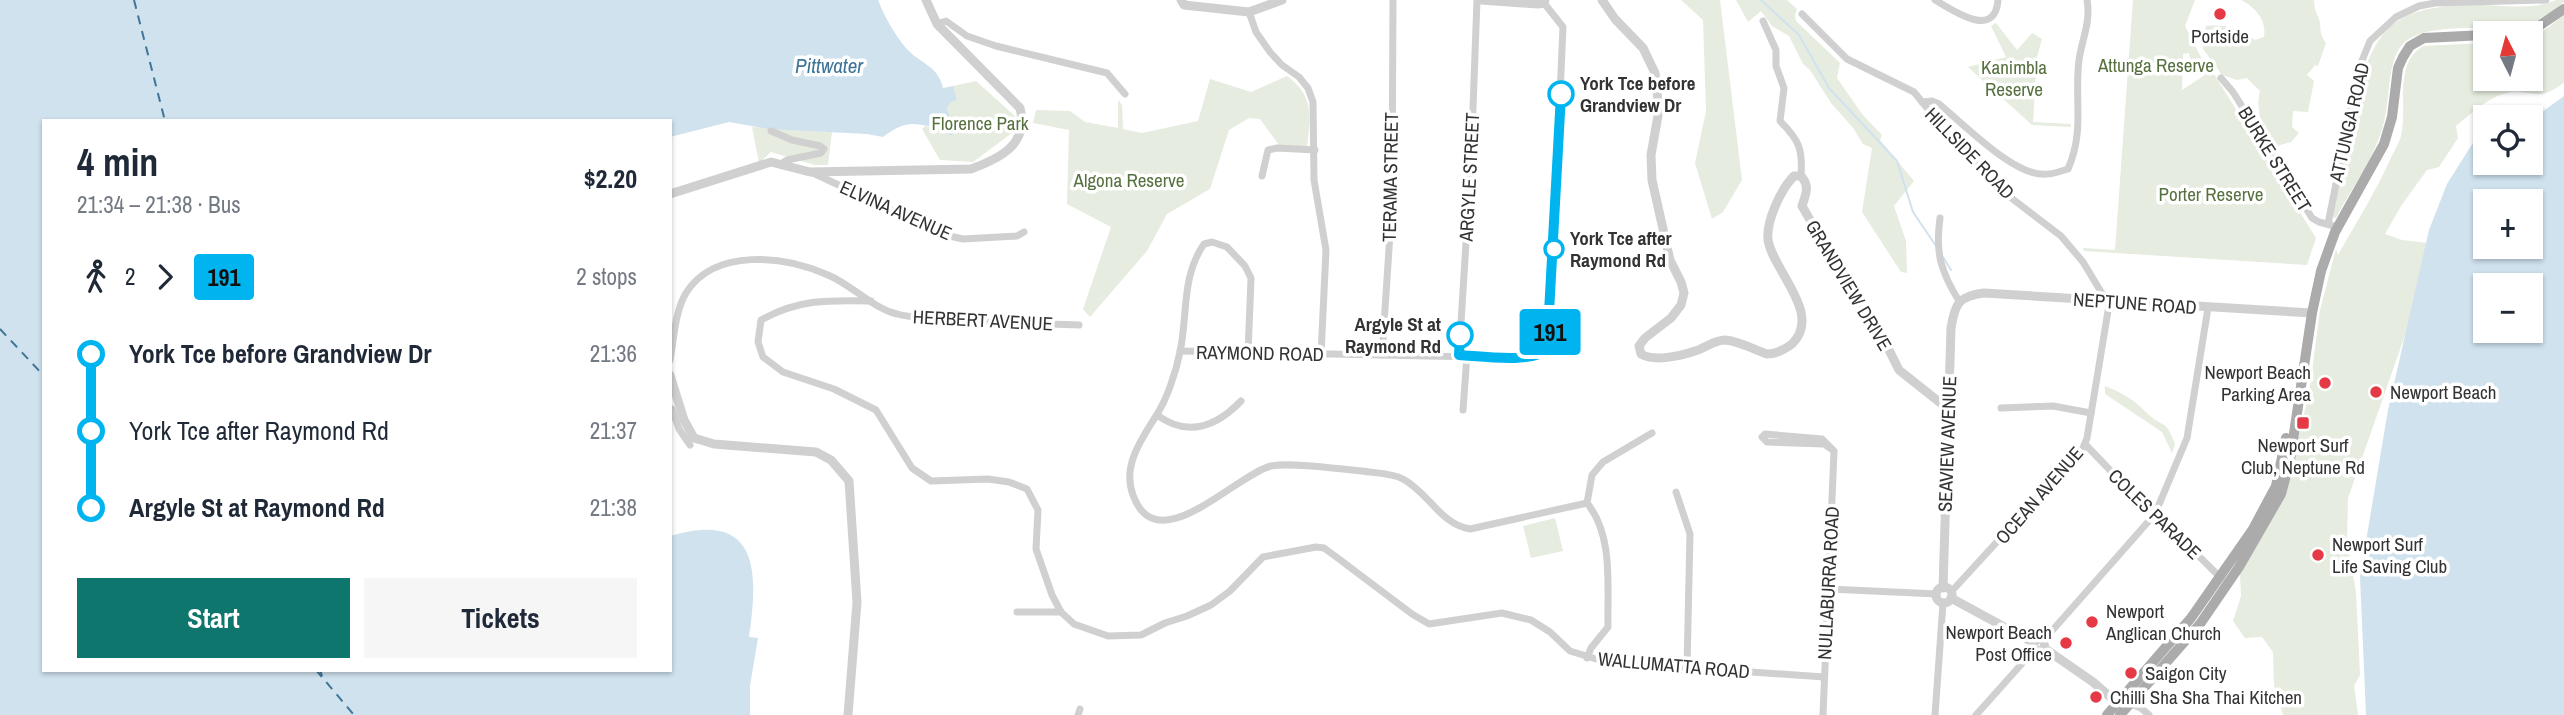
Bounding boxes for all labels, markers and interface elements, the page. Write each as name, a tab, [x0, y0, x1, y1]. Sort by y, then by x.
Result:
marker: Portside	[2212, 6, 2228, 22]
north arrow	[2473, 21, 2543, 91]
map controls	[2473, 21, 2543, 343]
place label: Portside	[2191, 23, 2249, 49]
water label: Pittwater	[795, 51, 864, 80]
park label: Attunga Reserve	[2097, 52, 2214, 78]
park label: Kanimbla Reserve	[1981, 54, 2047, 102]
street label: ATTUNGA ROAD	[2322, 60, 2375, 185]
place label: York Tce before Grandview Dr	[1580, 70, 1696, 118]
marker: York Tce before Grandview Dr	[1548, 81, 1574, 107]
street label: HILLSIDE ROAD	[1919, 101, 2021, 205]
street label: BURKE STREET	[2232, 101, 2318, 217]
button: locate	[2473, 105, 2543, 175]
park label: Florence Park	[932, 110, 1029, 136]
street label: TERAMA STREET	[1376, 111, 1404, 242]
street label: ARGYLE STREET	[1453, 111, 1485, 243]
text: 4 min	[77, 137, 158, 188]
text: $2.20	[584, 161, 637, 196]
park label: Algona Reserve	[1073, 167, 1184, 193]
street label: ELVINA AVENUE	[836, 174, 956, 246]
park label: Porter Reserve	[2159, 181, 2263, 207]
text: 21:34 – 21:38 · Bus	[77, 189, 241, 220]
button: +	[2473, 189, 2543, 259]
street label: GRANDVIEW DRIVE	[1800, 215, 1898, 355]
place label: York Tce after Raymond Rd	[1570, 225, 1672, 273]
marker: York Tce after Raymond Rd	[1544, 239, 1564, 259]
icon: walk	[77, 258, 115, 296]
icon: forward	[146, 258, 184, 296]
text: 2	[125, 261, 136, 292]
text: 191	[208, 261, 240, 293]
text: 2 stops	[576, 261, 637, 292]
button: −	[2473, 273, 2543, 343]
street label: NEPTUNE ROAD	[2072, 286, 2198, 320]
street label: HERBERT AVENUE	[912, 303, 1054, 337]
line badge: 191	[1510, 309, 1590, 355]
place label: Argyle St at Raymond Rd	[1345, 311, 1441, 359]
text: 191	[1534, 316, 1566, 348]
marker: Argyle St at Raymond Rd	[1447, 322, 1473, 348]
text: York Tce before Grandview Dr	[129, 336, 432, 371]
text: 21:36	[590, 338, 637, 369]
street label: RAYMOND ROAD	[1196, 339, 1324, 367]
place label: Newport Beach Parking Area	[2204, 359, 2311, 407]
street label: SEAVIEW AVENUE	[1932, 375, 1962, 513]
marker: Newport Beach Parking Area	[2317, 375, 2333, 391]
place label: Newport Beach	[2390, 379, 2497, 405]
marker: Newport Beach	[2368, 384, 2384, 400]
text: York Tce after Raymond Rd	[129, 413, 389, 448]
text: 21:37	[590, 415, 637, 446]
marker: Newport Surf Club, Neptune Rd	[2295, 415, 2311, 431]
place label: Newport Surf Club, Neptune Rd	[2241, 432, 2365, 480]
street label: OCEAN AVENUE	[1989, 441, 2089, 549]
street label: COLES PARADE	[2103, 463, 2207, 565]
text: Argyle St at Raymond Rd	[129, 490, 385, 525]
text: 21:38	[590, 492, 637, 523]
street label: NULLABURRA ROAD	[1811, 506, 1845, 660]
place label: Newport Surf Life Saving Club	[2332, 531, 2447, 579]
marker: Newport Surf Life Saving Club	[2310, 547, 2326, 563]
button: Start	[77, 578, 350, 658]
button: Tickets	[364, 578, 637, 658]
place label: Newport Anglican Church	[2105, 598, 2221, 646]
marker: Newport Anglican Church	[2084, 614, 2100, 630]
place label: Newport Beach Post Office	[1945, 619, 2052, 667]
marker: Newport Beach Post Office	[2058, 635, 2074, 651]
street label: WALLUMATTA ROAD	[1597, 645, 1751, 685]
place label: Saigon City	[2145, 660, 2227, 686]
marker: Saigon City	[2123, 665, 2139, 681]
place label: Chilli Sha Sha Thai Kitchen	[2110, 684, 2302, 710]
marker: Chilli Sha Sha Thai Kitchen	[2088, 689, 2104, 705]

